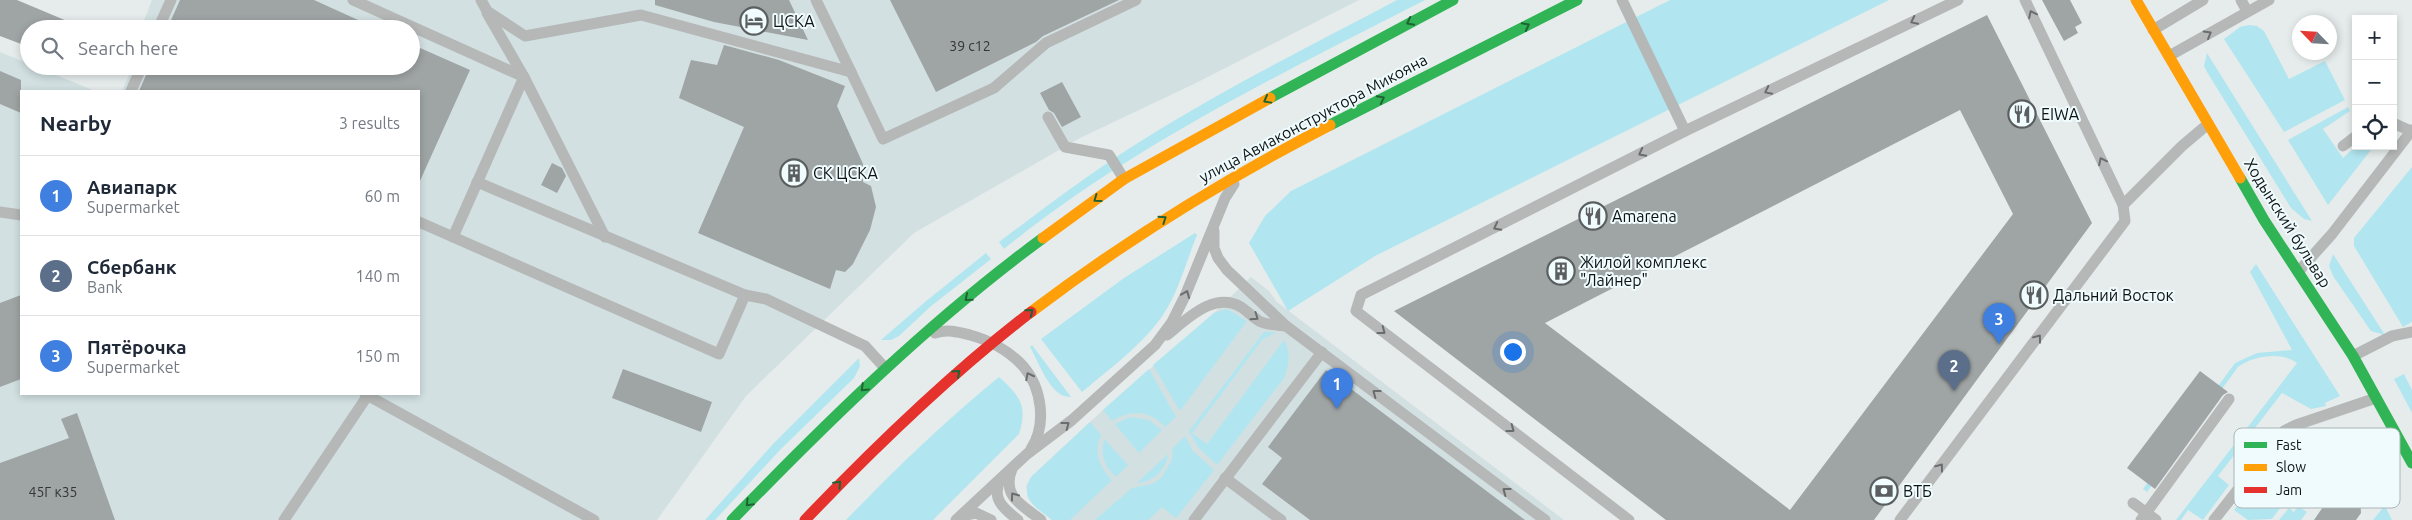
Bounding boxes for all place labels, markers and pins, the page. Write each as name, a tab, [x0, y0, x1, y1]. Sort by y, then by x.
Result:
hotel icon: ЦСКА	[739, 6, 769, 36]
place label: ЦСКА	[773, 12, 815, 30]
restaurant icon: EIWA	[2007, 99, 2037, 129]
place label: EIWA	[2041, 105, 2080, 123]
building icon: СК ЦСКА	[779, 158, 809, 188]
place label: СК ЦСКА	[813, 164, 878, 182]
restaurant icon: Amarena	[1578, 201, 1608, 231]
place label: Amarena	[1612, 207, 1677, 225]
place label: Жилой комплекс "Лайнер"	[1580, 253, 1707, 289]
building icon: Жилой комплекс "Лайнер"	[1546, 256, 1576, 286]
restaurant icon: Дальний Восток	[2019, 280, 2049, 310]
place label: Дальний Восток	[2053, 286, 2174, 304]
pin: 3	[1983, 303, 2015, 344]
pin: 2	[1938, 350, 1970, 391]
pin: 1	[1321, 368, 1353, 409]
bank icon: ВТБ	[1869, 476, 1899, 506]
place label: ВТБ	[1903, 482, 1932, 500]

